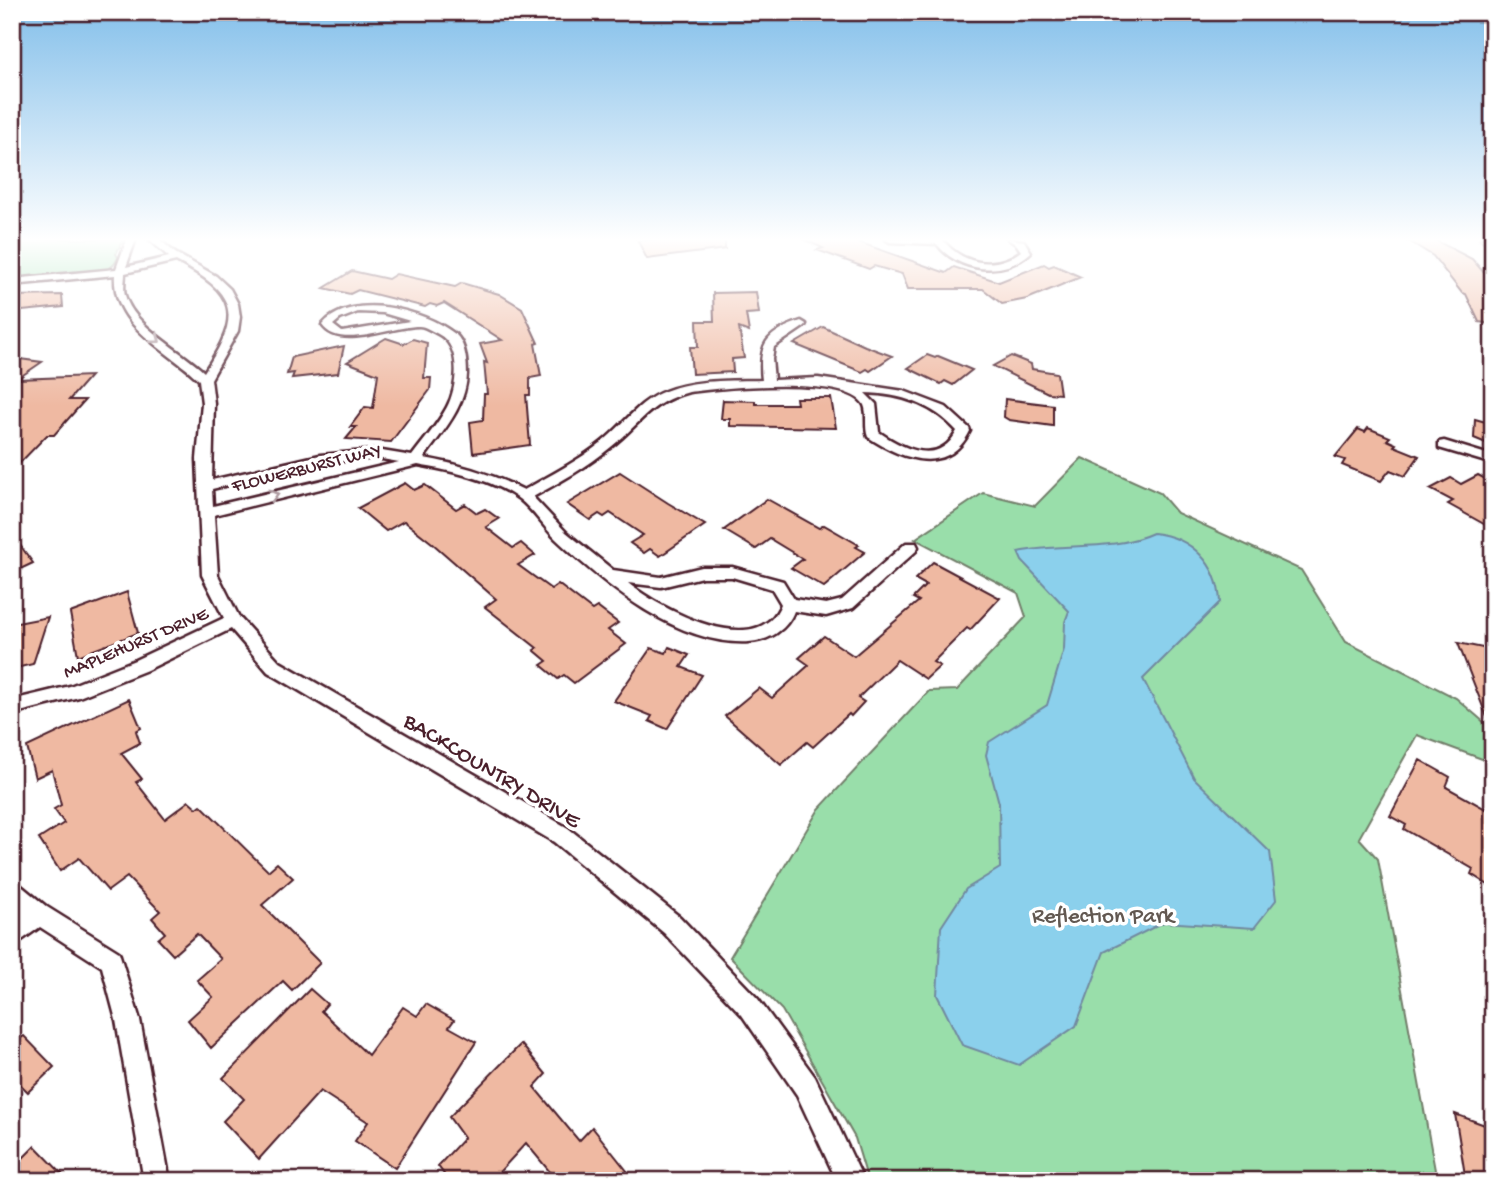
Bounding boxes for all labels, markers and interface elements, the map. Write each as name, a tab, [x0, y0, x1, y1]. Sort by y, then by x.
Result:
one-way arrow	[149, 331, 161, 343]
street label: FLOWERBURST WAY	[229, 440, 384, 499]
one-way arrow	[268, 489, 280, 503]
street label: MAPLEHURST DRIVE	[60, 603, 213, 685]
street label: BACKCOUNTRY DRIVE	[397, 708, 586, 836]
park label: Reflection Park	[1032, 904, 1177, 931]

